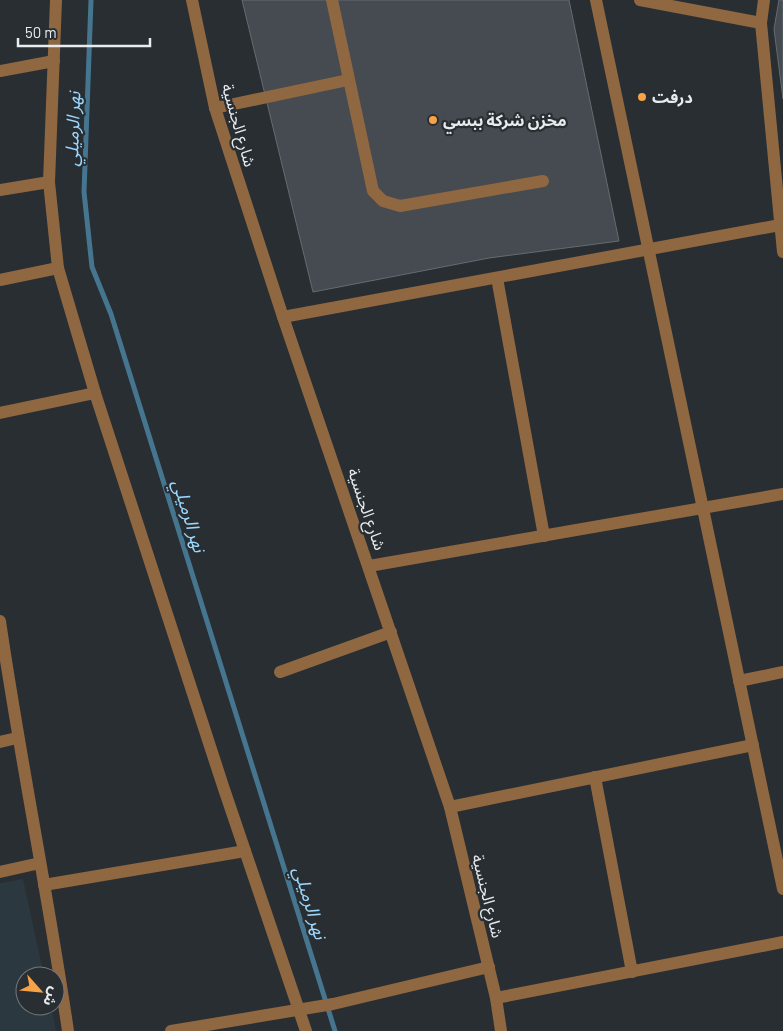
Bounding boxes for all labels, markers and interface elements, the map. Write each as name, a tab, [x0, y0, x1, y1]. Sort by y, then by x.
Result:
scale bar	[18, 15, 150, 47]
text: 50 m	[25, 23, 57, 41]
street label: شارع الجنسية	[215, 81, 260, 170]
place label: درفت	[652, 87, 693, 107]
water label: نهر الرميلي	[60, 89, 89, 167]
marker: درفت	[636, 91, 648, 103]
place label: مخزن شركة ببسي	[443, 110, 566, 134]
marker: مخزن شركة ببسي	[427, 114, 439, 126]
street label: شارع الجنسية	[341, 465, 390, 554]
water label: نهر الرميلي	[165, 477, 212, 558]
street label: شارع الجنسية	[465, 852, 508, 941]
water label: نهر الرميلي	[286, 864, 333, 945]
north arrow	[15, 966, 65, 1016]
text: ش	[40, 985, 64, 1010]

